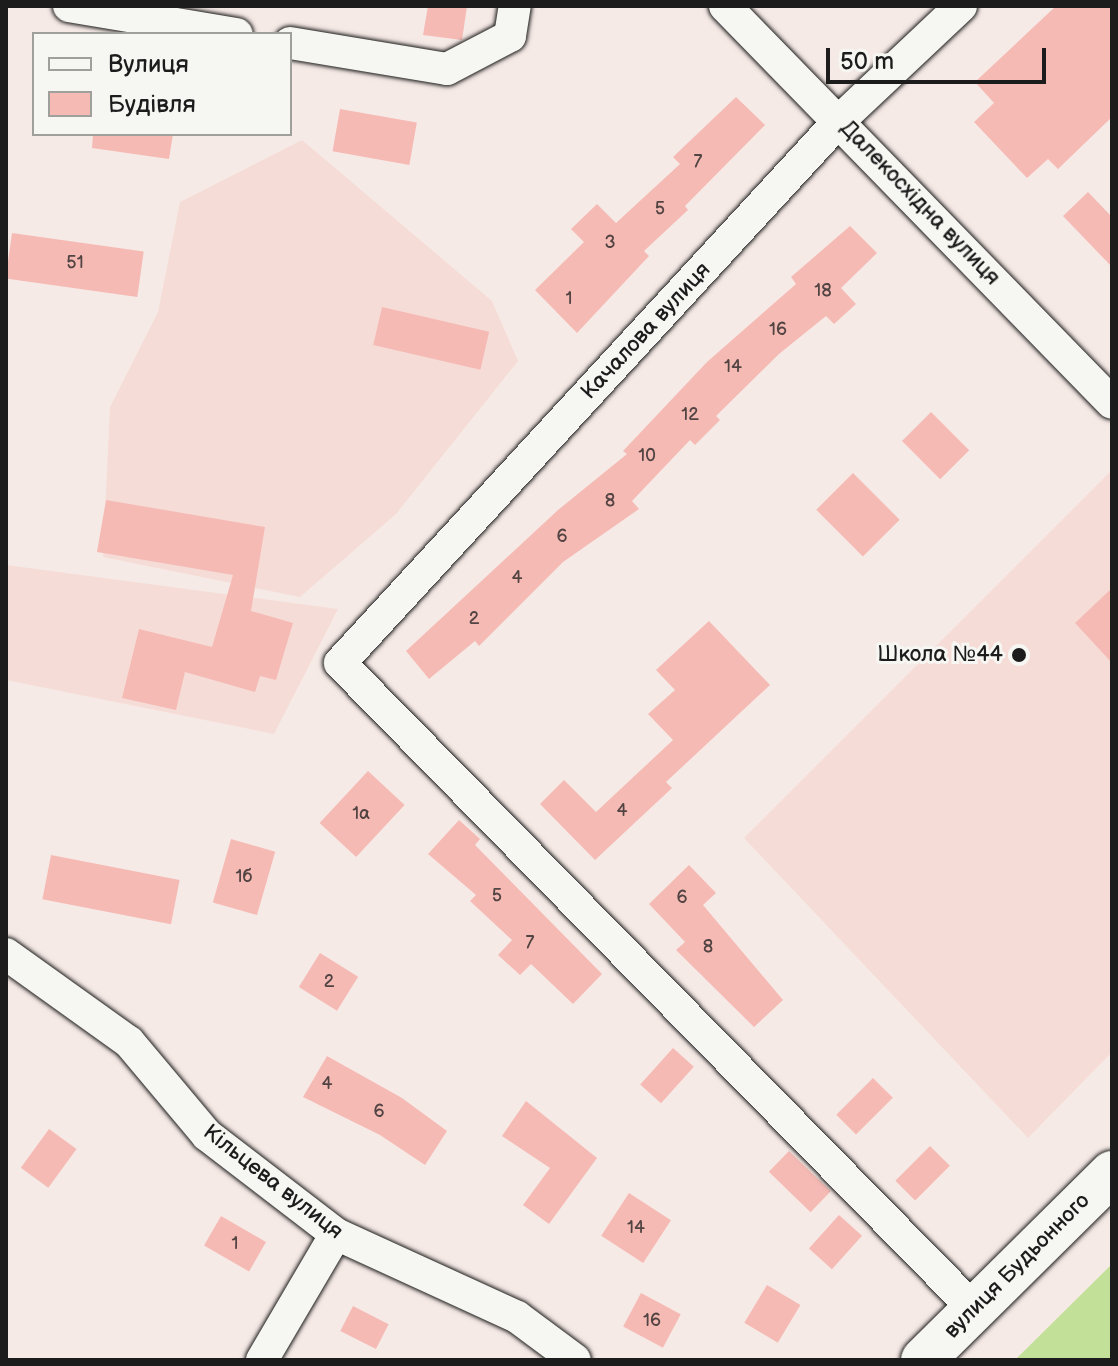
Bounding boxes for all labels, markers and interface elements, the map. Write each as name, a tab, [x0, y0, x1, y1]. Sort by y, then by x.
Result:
legend	[32, 32, 292, 136]
scale bar	[830, 32, 1050, 82]
text: 50 m	[840, 47, 894, 76]
text: Вулиця	[108, 50, 189, 79]
text: Будівля	[108, 90, 196, 119]
street label: Далекосхідна вулиця	[835, 115, 1005, 291]
house number: 7	[694, 151, 702, 173]
house number: 5	[655, 198, 665, 220]
house number: 3	[604, 232, 616, 254]
house number: 51	[66, 252, 84, 274]
street label: Качалова вулиця	[576, 257, 716, 405]
house number: 18	[814, 280, 832, 302]
house number: 1	[566, 288, 572, 310]
house number: 16	[769, 319, 787, 341]
house number: 14	[724, 356, 742, 378]
house number: 12	[681, 404, 699, 426]
house number: 10	[638, 445, 656, 467]
house number: 8	[605, 490, 615, 512]
house number: 6	[557, 526, 567, 548]
house number: 4	[512, 567, 522, 589]
house number: 2	[469, 608, 479, 630]
place label: Школа №44	[877, 642, 1003, 668]
marker: Школа №44	[1010, 646, 1028, 664]
house number: 4	[617, 800, 627, 822]
house number: 1а	[352, 803, 370, 825]
house number: 1б	[236, 866, 252, 888]
house number: 5	[492, 885, 502, 907]
house number: 6	[677, 887, 687, 909]
house number: 7	[526, 932, 534, 954]
house number: 8	[703, 936, 713, 958]
house number: 2	[324, 971, 334, 993]
house number: 4	[322, 1073, 332, 1095]
house number: 6	[374, 1101, 384, 1123]
street label: Кільцева вулиця	[198, 1119, 348, 1245]
street label: вулиця Будьонного	[939, 1188, 1095, 1344]
house number: 14	[627, 1217, 645, 1239]
house number: 1	[232, 1233, 238, 1255]
house number: 16	[643, 1310, 661, 1332]

